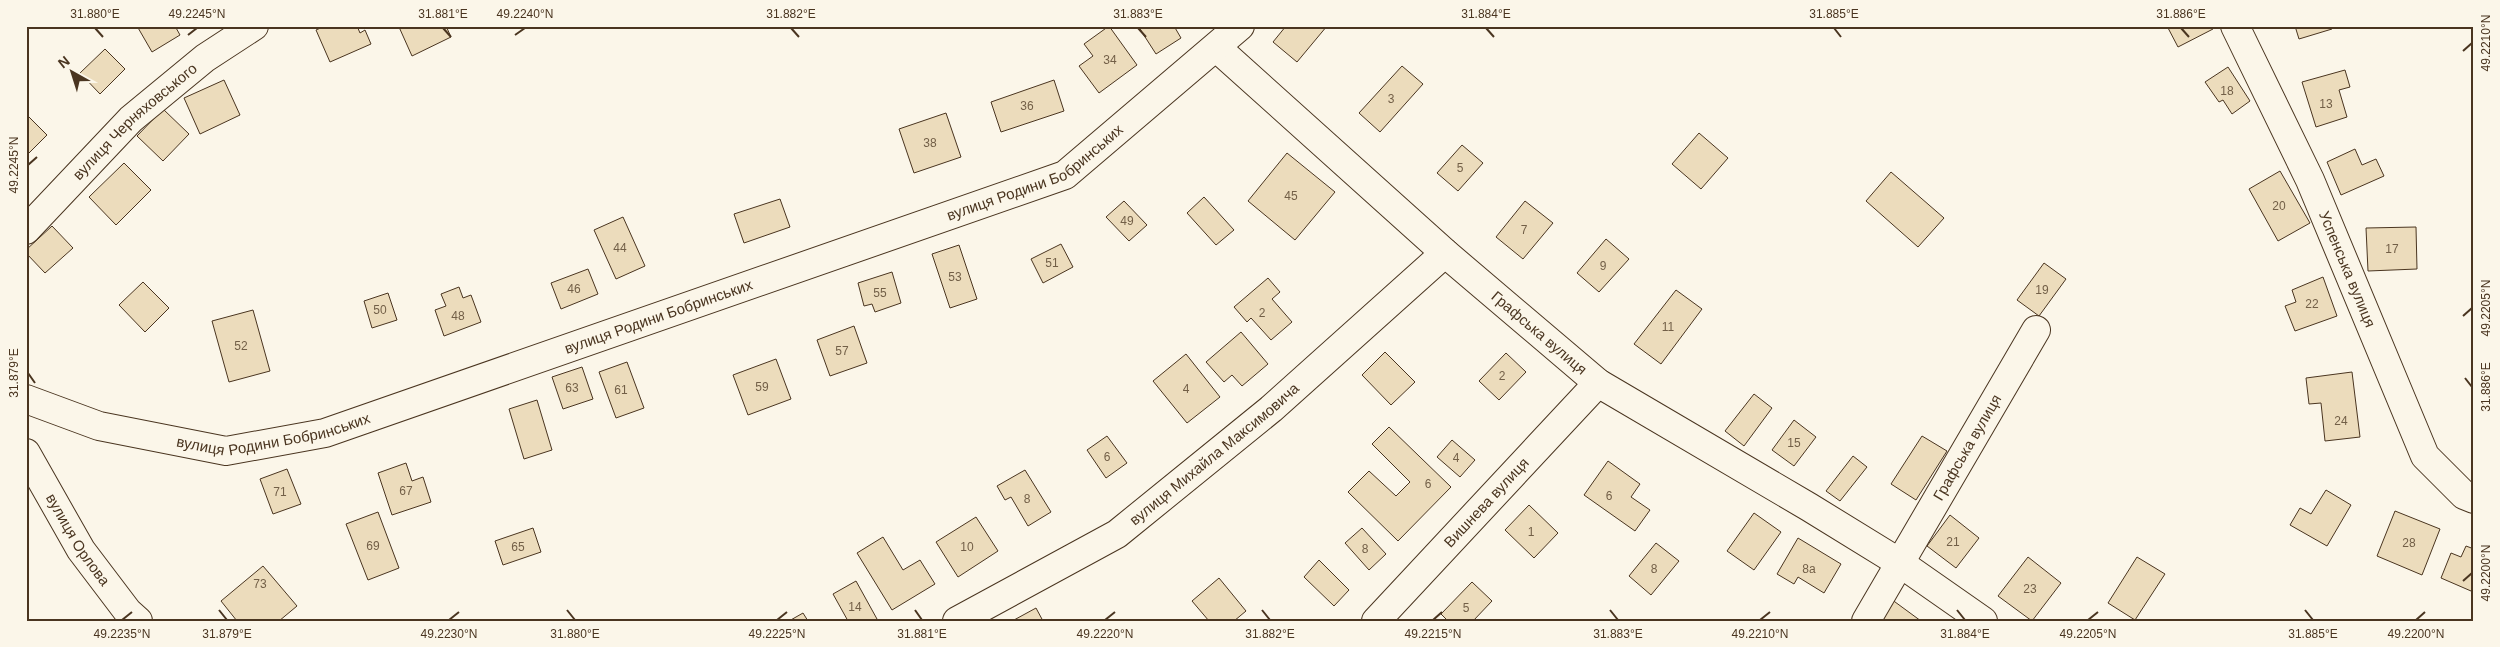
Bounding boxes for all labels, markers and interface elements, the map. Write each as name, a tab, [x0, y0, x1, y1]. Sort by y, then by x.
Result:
text: 31.880°E	[70, 7, 120, 21]
text: 49.2245°N	[169, 7, 225, 21]
text: 31.881°E	[418, 7, 468, 21]
text: 49.2240°N	[497, 7, 553, 21]
text: 31.882°E	[766, 7, 816, 21]
text: 31.883°E	[1113, 7, 1163, 21]
text: 31.884°E	[1461, 7, 1511, 21]
text: 31.885°E	[1809, 7, 1859, 21]
text: 31.886°E	[2156, 7, 2206, 21]
text: 49.2210°N	[2479, 15, 2493, 71]
north arrow	[48, 48, 98, 98]
text: N	[55, 52, 73, 71]
house number: 34	[1103, 53, 1117, 67]
street label: вулиця Черняховського	[69, 59, 200, 183]
house number: 18	[2220, 84, 2234, 98]
house number: 3	[1388, 92, 1395, 106]
house number: 13	[2319, 97, 2333, 111]
house number: 36	[1020, 99, 1034, 113]
street label: вулиця Родини Бобринських	[944, 120, 1126, 224]
house number: 38	[923, 136, 937, 150]
text: 49.2245°N	[7, 137, 21, 193]
house number: 5	[1457, 161, 1464, 175]
house number: 45	[1284, 189, 1298, 203]
house number: 20	[2272, 199, 2286, 213]
street label: Успенська вулиця	[2316, 208, 2379, 330]
house number: 49	[1120, 214, 1134, 228]
house number: 7	[1521, 223, 1528, 237]
house number: 44	[613, 241, 627, 255]
house number: 17	[2385, 242, 2399, 256]
house number: 51	[1045, 256, 1059, 270]
house number: 9	[1600, 259, 1607, 273]
house number: 53	[948, 270, 962, 284]
street label: вулиця Родини Бобринських	[562, 276, 755, 357]
text: 49.2205°N	[2479, 280, 2493, 336]
house number: 46	[567, 282, 581, 296]
house number: 19	[2035, 283, 2049, 297]
house number: 55	[873, 286, 887, 300]
street label: Графська вулиця	[1488, 287, 1590, 378]
house number: 22	[2305, 297, 2319, 311]
house number: 50	[373, 303, 387, 317]
house number: 2	[1259, 306, 1266, 320]
house number: 48	[451, 309, 465, 323]
house number: 11	[1662, 320, 1675, 334]
house number: 52	[234, 339, 248, 353]
house number: 57	[835, 344, 849, 358]
text: 31.879°E	[7, 348, 21, 398]
text: 31.886°E	[2479, 362, 2493, 412]
house number: 2	[1499, 369, 1506, 383]
street label: вулиця Михайла Максимовича	[1126, 379, 1303, 528]
house number: 59	[755, 380, 769, 394]
house number: 63	[565, 381, 579, 395]
house number: 4	[1183, 382, 1190, 396]
house number: 61	[614, 383, 628, 397]
street label: Графська вулиця	[1929, 391, 2004, 503]
street label: вулиця Родини Бобринських	[175, 409, 373, 459]
house number: 24	[2334, 414, 2348, 428]
house number: 15	[1787, 436, 1801, 450]
house number: 6	[1104, 450, 1111, 464]
house number: 4	[1453, 451, 1460, 465]
street label: Вишнева вулиця	[1440, 454, 1532, 550]
house number: 6	[1425, 477, 1432, 491]
house number: 67	[399, 484, 413, 498]
house number: 71	[273, 485, 287, 499]
house number: 6	[1606, 489, 1613, 503]
street label: вулиця Орлова	[43, 490, 114, 589]
house number: 8	[1024, 492, 1031, 506]
house number: 1	[1528, 525, 1535, 539]
house number: 21	[1946, 535, 1960, 549]
house number: 28	[2402, 536, 2416, 550]
house number: 69	[366, 539, 380, 553]
house number: 65	[511, 540, 525, 554]
house number: 10	[960, 540, 974, 554]
house number: 8	[1362, 542, 1369, 556]
text: 49.2200°N	[2479, 545, 2493, 601]
house number: 8	[1651, 562, 1658, 576]
house number: 8а	[1802, 562, 1816, 576]
house number: 73	[253, 577, 267, 591]
house number: 23	[2023, 582, 2037, 596]
house number: 14	[848, 600, 862, 614]
house number: 5	[1463, 601, 1470, 615]
text: 49.2235°N	[94, 627, 150, 641]
text: 31.879°E	[202, 627, 252, 641]
text: 49.2230°N	[421, 627, 477, 641]
text: 31.880°E	[550, 627, 600, 641]
text: 49.2225°N	[749, 627, 805, 641]
text: 31.881°E	[897, 627, 947, 641]
text: 49.2220°N	[1077, 627, 1133, 641]
text: 31.882°E	[1245, 627, 1295, 641]
text: 49.2215°N	[1405, 627, 1461, 641]
text: 31.883°E	[1593, 627, 1643, 641]
text: 49.2210°N	[1732, 627, 1788, 641]
text: 31.884°E	[1940, 627, 1990, 641]
text: 49.2205°N	[2060, 627, 2116, 641]
text: 31.885°E	[2288, 627, 2338, 641]
text: 49.2200°N	[2388, 627, 2444, 641]

